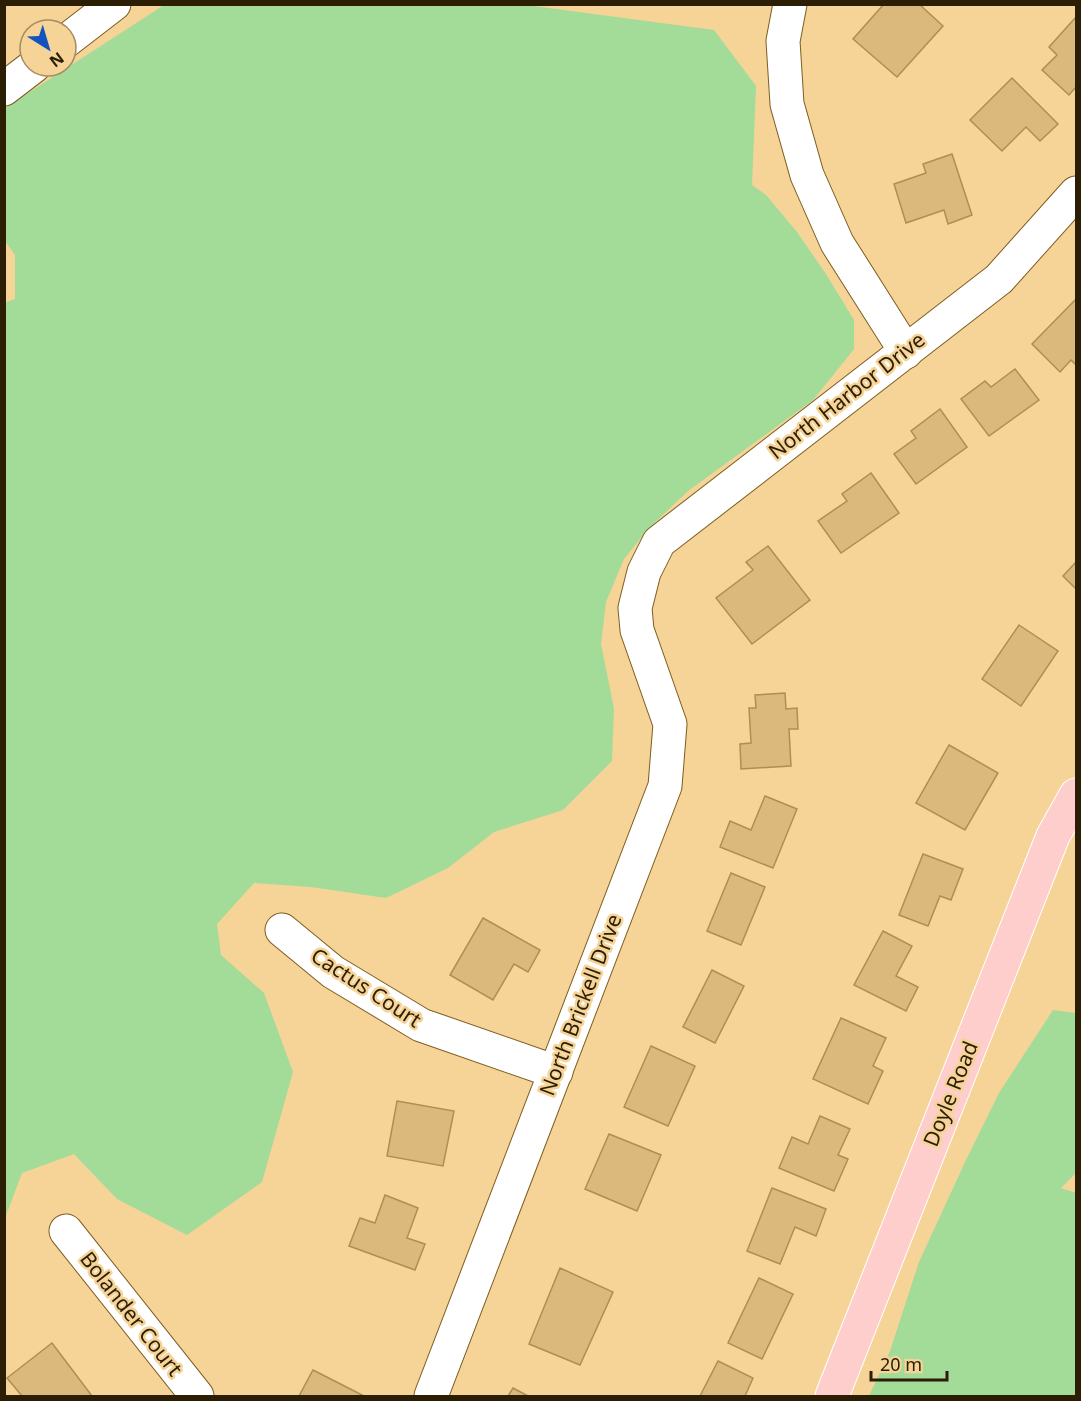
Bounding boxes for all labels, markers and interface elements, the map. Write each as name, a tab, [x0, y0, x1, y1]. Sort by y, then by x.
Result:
north arrow	[18, 18, 78, 78]
text: N	[45, 47, 69, 73]
street label: North Harbor Drive	[762, 325, 930, 465]
street label: North Brickell Drive	[533, 910, 628, 1100]
street label: Cactus Court	[306, 941, 428, 1034]
street label: Doyle Road	[916, 1037, 984, 1151]
street label: Bolander Court	[74, 1245, 189, 1382]
scale bar	[871, 1344, 948, 1382]
text: 20 m	[880, 1352, 922, 1376]

